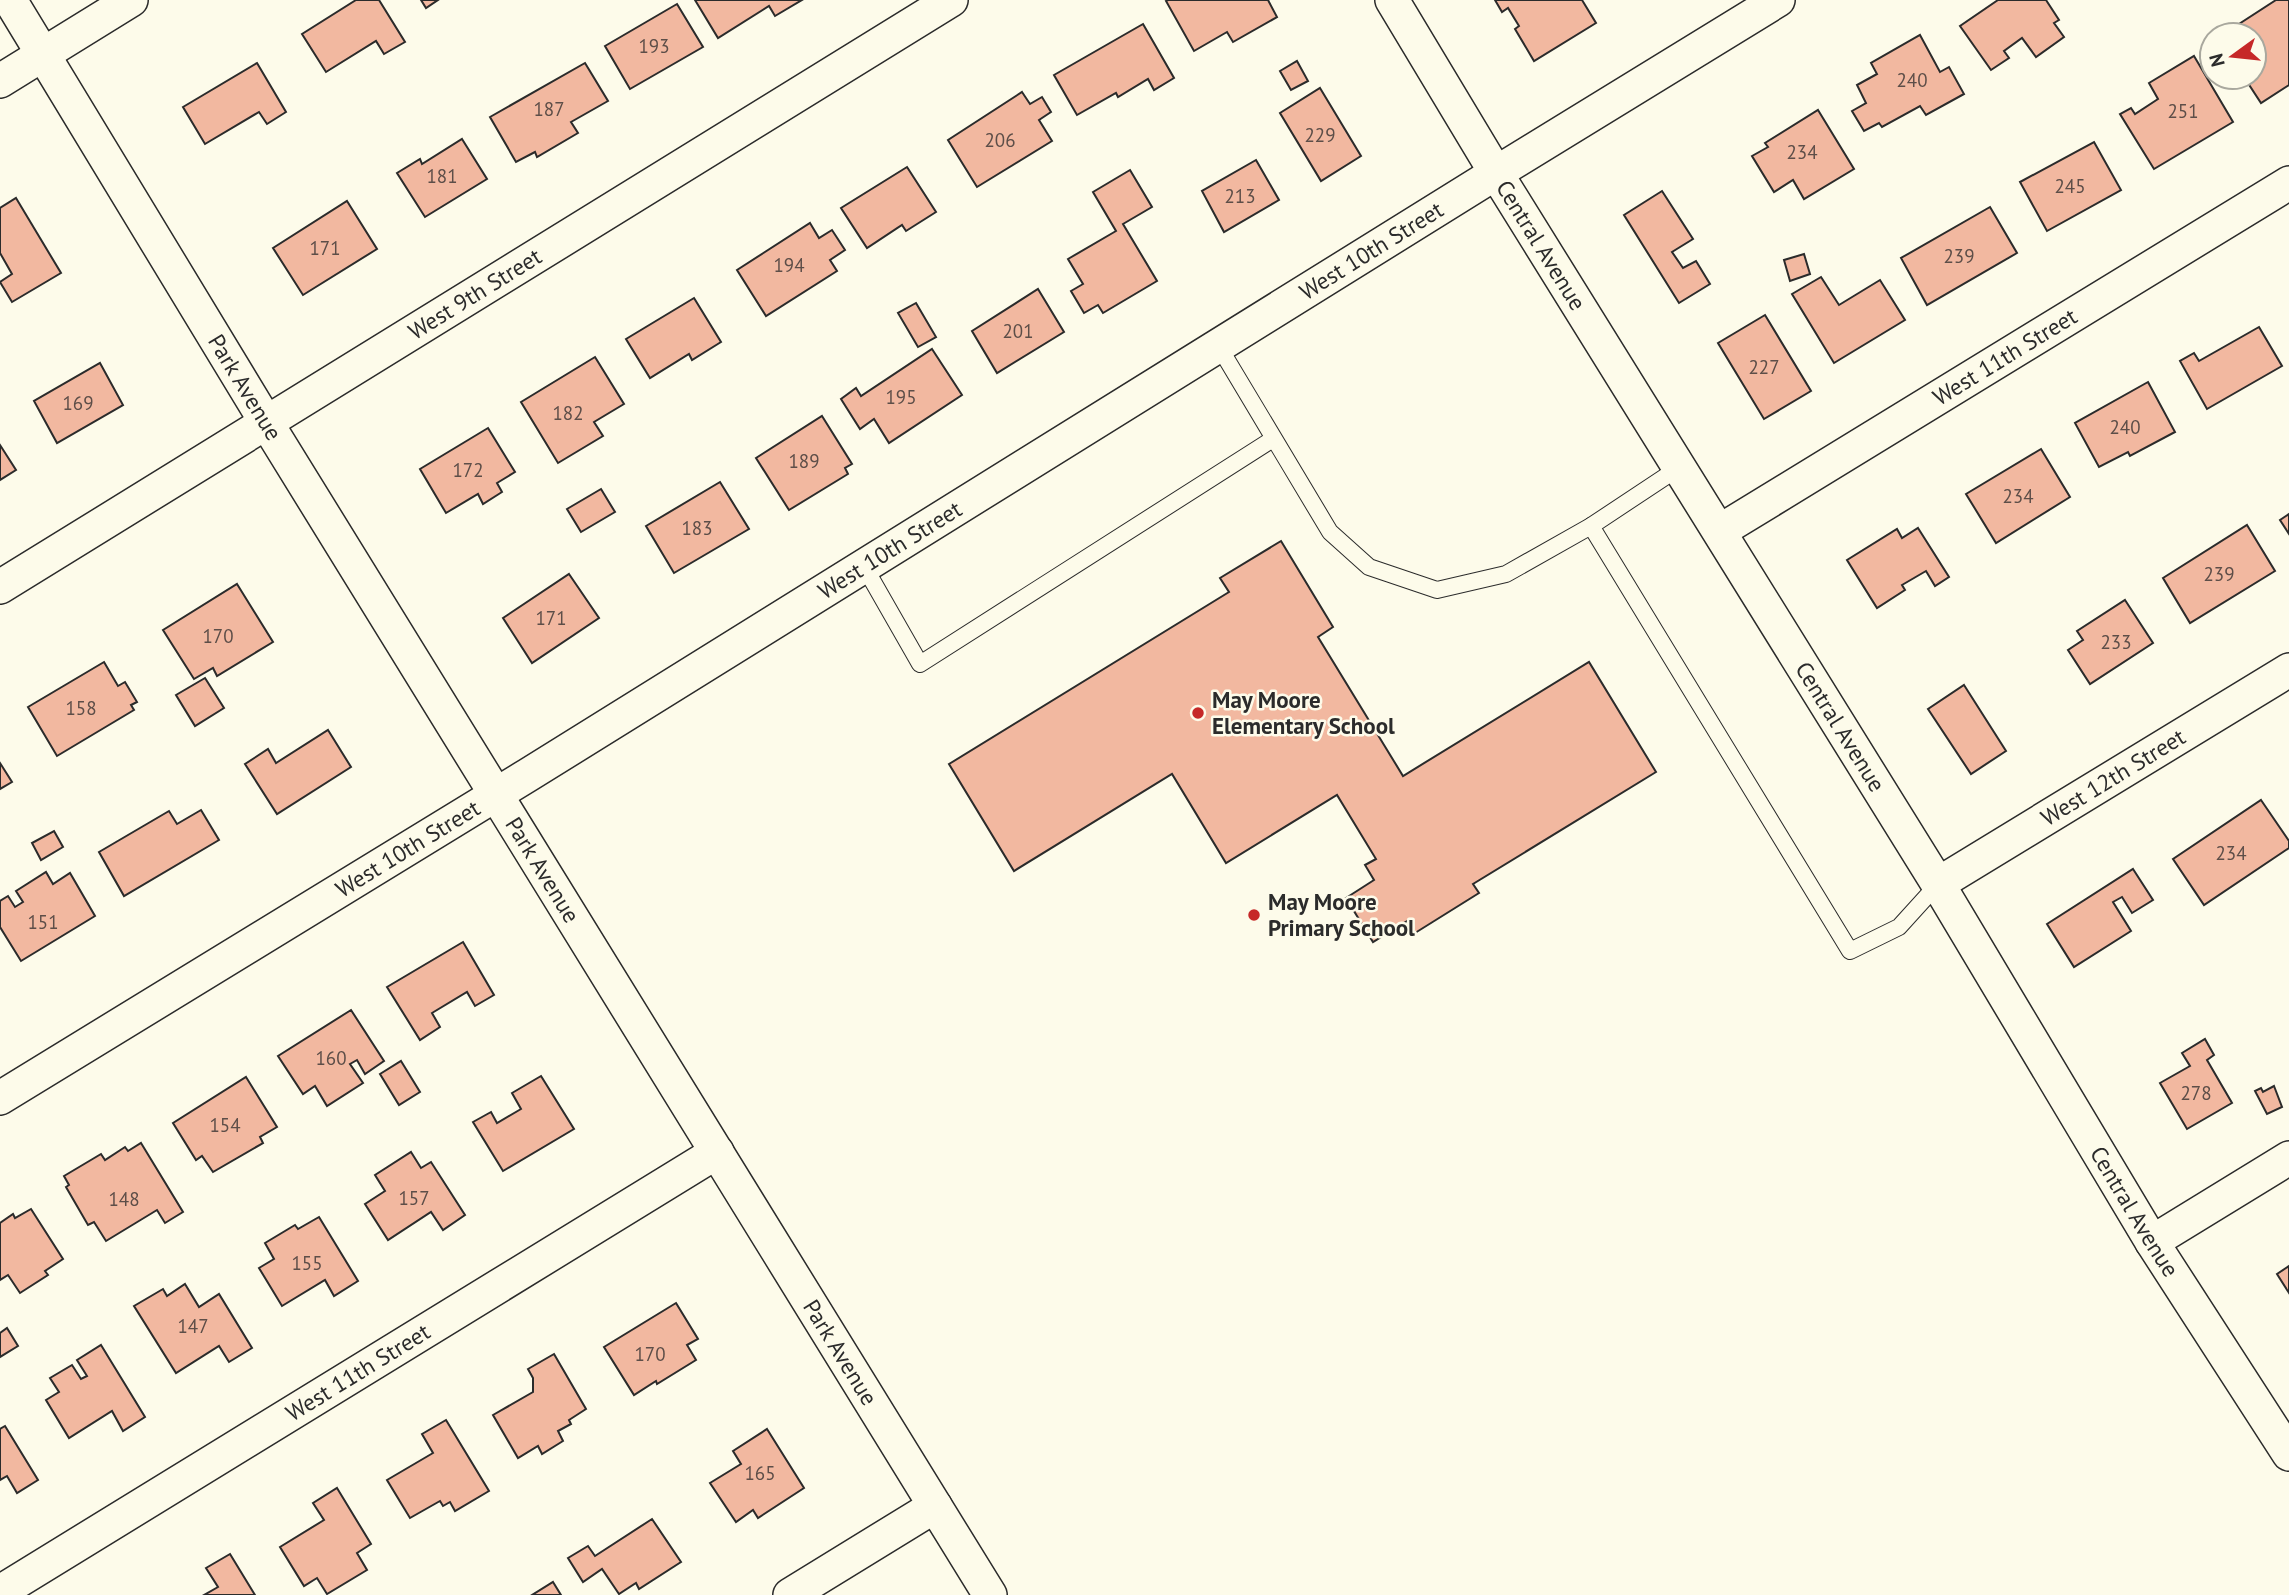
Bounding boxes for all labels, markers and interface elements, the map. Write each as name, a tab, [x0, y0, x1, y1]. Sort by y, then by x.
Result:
north arrow	[2198, 21, 2268, 91]
house number: 193	[638, 34, 670, 58]
text: N	[2203, 51, 2230, 70]
house number: 240	[1896, 68, 1928, 92]
house number: 187	[533, 97, 565, 121]
house number: 251	[2167, 99, 2199, 123]
house number: 229	[1304, 123, 1336, 147]
house number: 206	[984, 128, 1016, 152]
house number: 234	[1786, 140, 1818, 164]
house number: 181	[426, 164, 458, 188]
house number: 245	[2054, 174, 2086, 198]
street label: Central Avenue	[1490, 175, 1593, 315]
house number: 213	[1224, 184, 1256, 208]
street label: West 10th Street	[1294, 194, 1448, 306]
house number: 171	[309, 236, 341, 260]
street label: West 9th Street	[403, 241, 547, 346]
house number: 239	[1943, 244, 1975, 268]
house number: 194	[773, 253, 805, 277]
street label: West 11th Street	[1927, 301, 2082, 411]
house number: 201	[1002, 319, 1034, 343]
street label: Park Avenue	[202, 329, 289, 445]
house number: 227	[1748, 355, 1780, 379]
house number: 195	[885, 385, 917, 409]
house number: 169	[62, 391, 94, 415]
house number: 182	[552, 401, 584, 425]
house number: 240	[2109, 415, 2141, 439]
house number: 189	[788, 449, 820, 473]
house number: 172	[452, 458, 484, 482]
house number: 234	[2002, 484, 2034, 508]
street label: West 10th Street	[812, 494, 967, 605]
house number: 183	[681, 516, 713, 540]
house number: 239	[2203, 562, 2235, 586]
house number: 171	[535, 606, 567, 630]
house number: 170	[202, 624, 234, 648]
house number: 233	[2100, 630, 2132, 654]
street label: Central Avenue	[1789, 656, 1892, 797]
place label: May Moore Elementary School	[1212, 685, 1395, 740]
house number: 158	[65, 696, 97, 720]
marker: May Moore Elementary School	[1190, 705, 1206, 721]
street label: West 12th Street	[2035, 722, 2190, 832]
street label: West 10th Street	[330, 793, 485, 903]
street label: Park Avenue	[499, 811, 586, 928]
house number: 234	[2215, 841, 2247, 865]
place label: May Moore Primary School	[1268, 887, 1415, 942]
marker: May Moore Primary School	[1246, 907, 1262, 923]
house number: 151	[27, 910, 59, 934]
house number: 160	[315, 1046, 347, 1070]
house number: 278	[2180, 1081, 2212, 1105]
house number: 154	[209, 1113, 241, 1137]
street label: Central Avenue	[2084, 1141, 2186, 1282]
house number: 157	[398, 1186, 430, 1210]
house number: 148	[108, 1187, 140, 1211]
house number: 155	[291, 1251, 323, 1275]
street label: Park Avenue	[797, 1294, 884, 1410]
house number: 147	[177, 1314, 209, 1338]
street label: West 11th Street	[280, 1317, 435, 1427]
house number: 170	[634, 1342, 666, 1366]
house number: 165	[744, 1461, 776, 1485]

